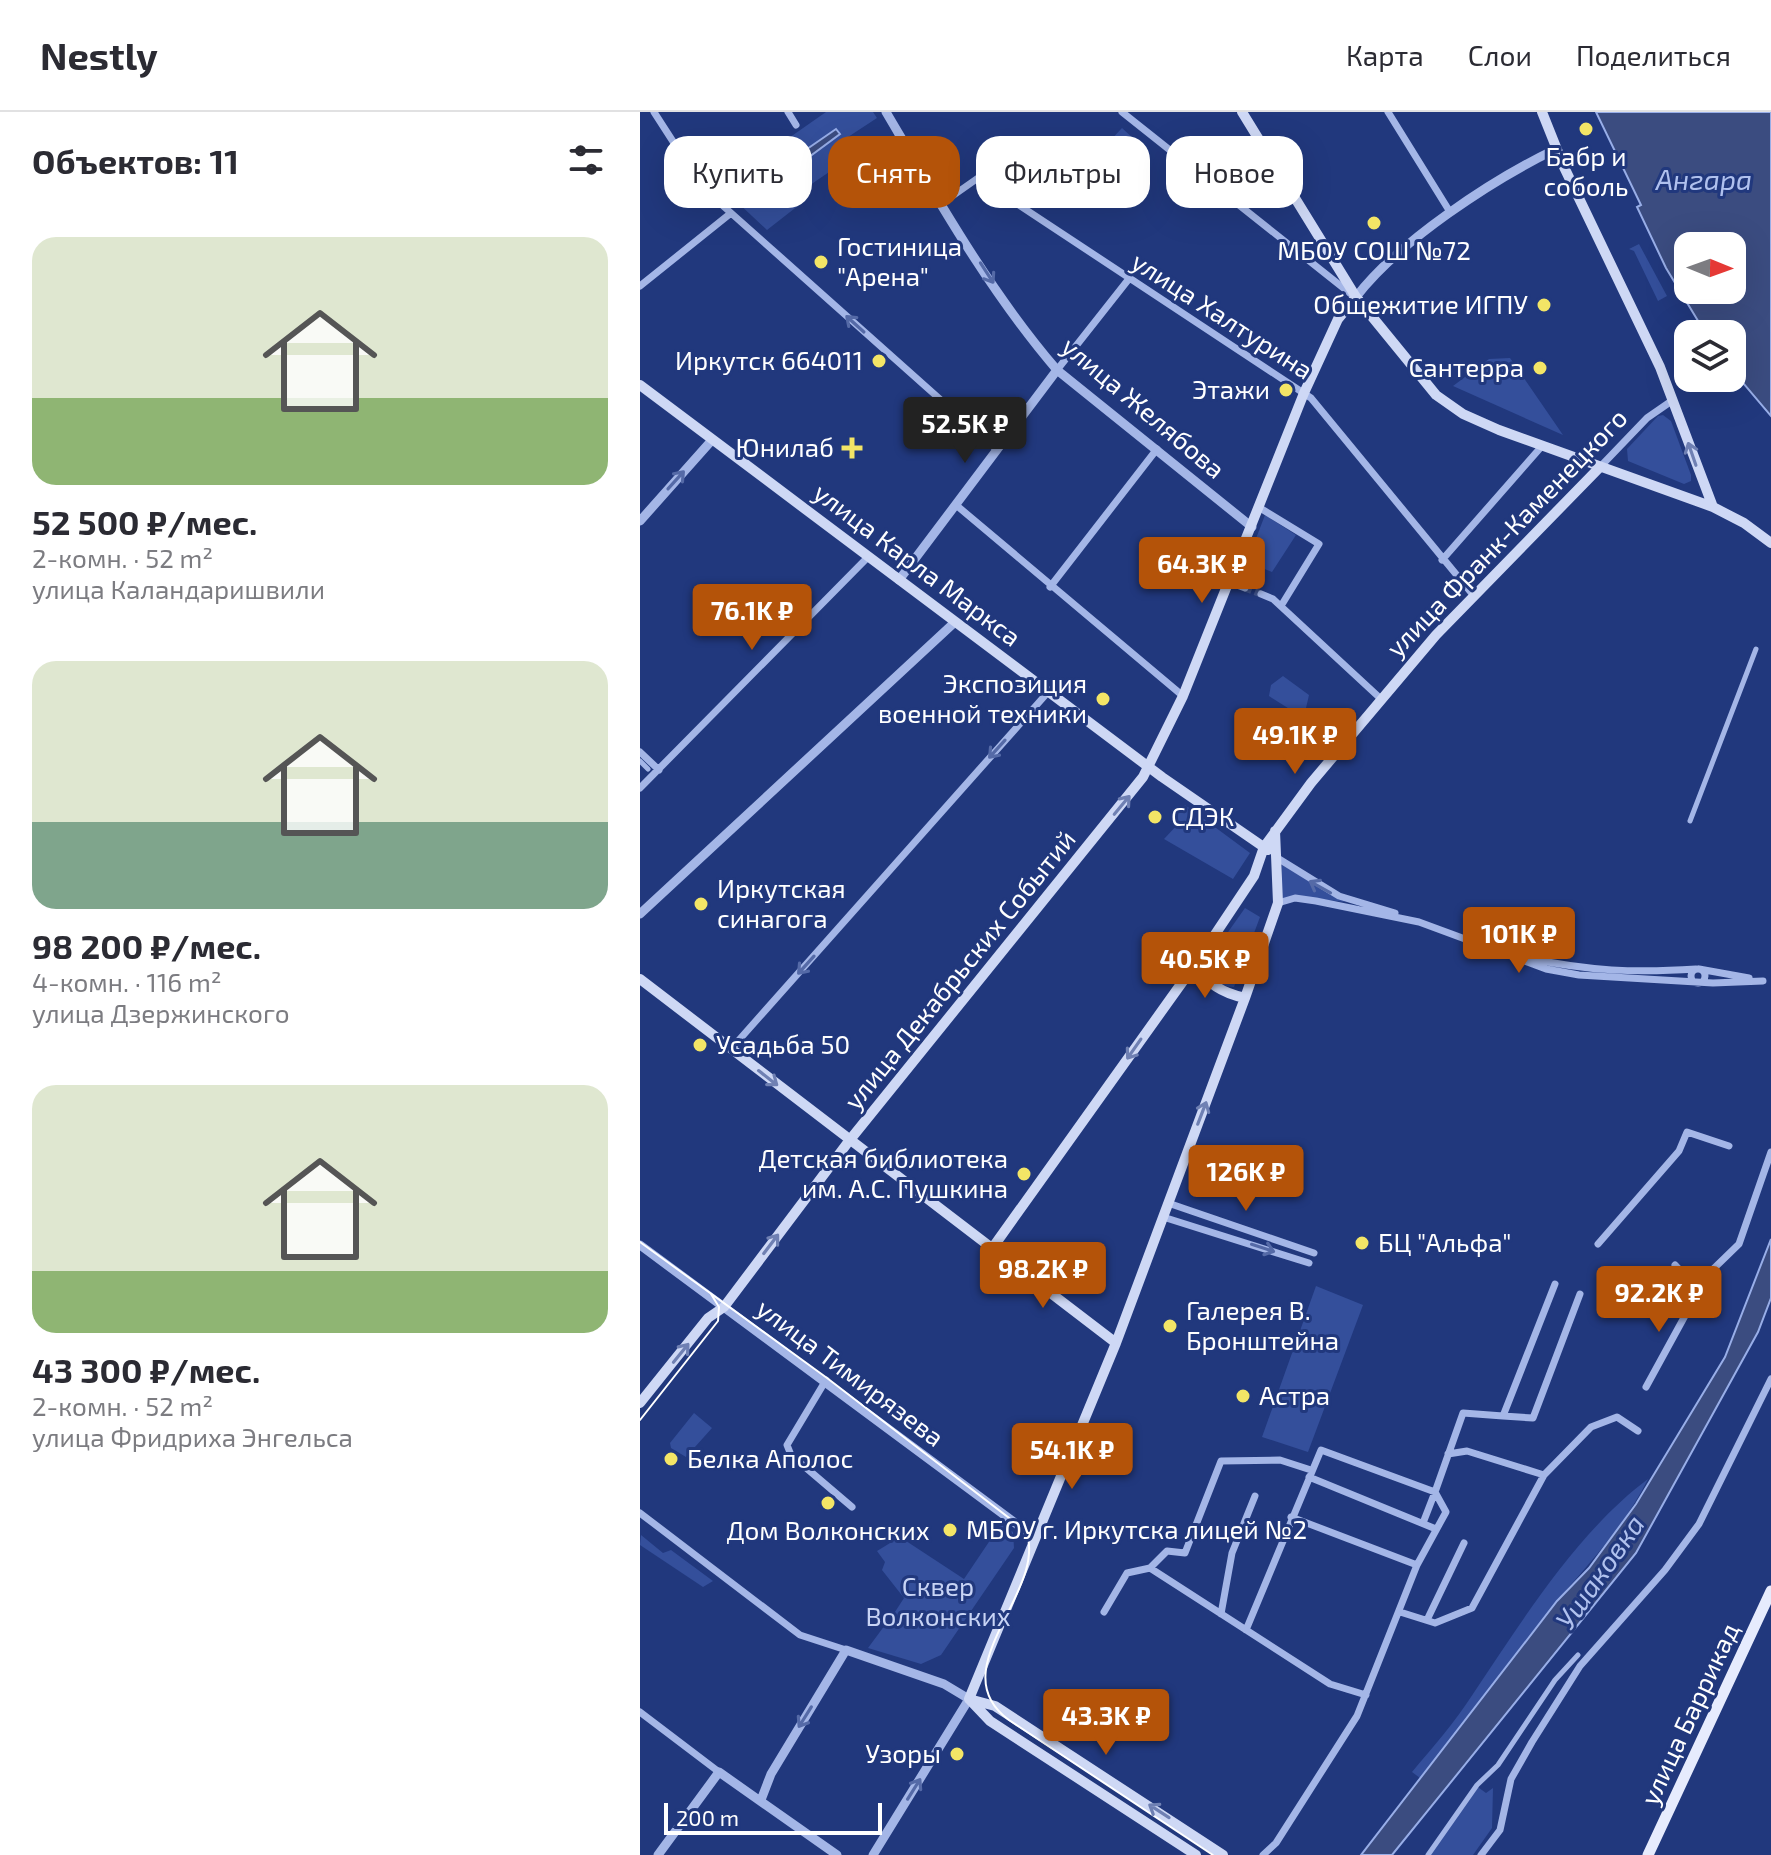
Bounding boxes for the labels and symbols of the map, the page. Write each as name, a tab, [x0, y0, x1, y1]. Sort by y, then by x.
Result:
marker: Бабр и соболь	[1577, 120, 1595, 138]
place label: Бабр и соболь	[1543, 140, 1629, 201]
water label: Ангара	[1655, 162, 1752, 196]
marker: МБОУ СОШ №72	[1365, 214, 1383, 232]
place label: Гостиница "Арена"	[837, 230, 962, 291]
north arrow	[1674, 232, 1746, 304]
place label: МБОУ СОШ №72	[1277, 234, 1471, 265]
street label: улица Халтурина	[1126, 245, 1319, 386]
marker: Гостиница "Арена"	[812, 253, 830, 271]
one-way arrow	[979, 261, 995, 284]
place label: Общежитие ИГПУ	[1313, 288, 1528, 319]
marker: Общежитие ИГПУ	[1535, 296, 1553, 314]
one-way arrow	[845, 315, 866, 334]
street label: улица Желябова	[1056, 330, 1232, 485]
place label: Иркутск 664011	[675, 344, 863, 376]
place label: Сантерра	[1408, 351, 1524, 382]
marker: Иркутск 664011	[870, 352, 888, 370]
marker: Сантерра	[1531, 359, 1549, 377]
place label: Этажи	[1192, 373, 1270, 404]
marker: Этажи	[1277, 381, 1295, 399]
pin: 52.5K ₽	[891, 397, 1039, 465]
street label: улица Франк-Каменецкого	[1379, 401, 1633, 663]
place label: Юнилаб	[736, 431, 834, 462]
marker: Юнилаб	[841, 437, 863, 459]
one-way arrow	[1683, 442, 1698, 467]
one-way arrow	[667, 471, 685, 491]
street label: улица Карла Маркса	[808, 476, 1028, 653]
pin: 64.3K ₽	[1128, 537, 1276, 605]
pin: 76.1K ₽	[678, 584, 826, 652]
place label: Экспозиция военной техники	[878, 667, 1087, 728]
marker: Экспозиция военной техники	[1094, 690, 1112, 708]
pin: 49.1K ₽	[1221, 708, 1369, 776]
one-way arrow	[989, 739, 1007, 759]
one-way arrow	[1113, 795, 1131, 816]
place label: СДЭК	[1171, 800, 1234, 831]
marker: СДЭК	[1146, 808, 1164, 826]
street label: улица Декабрьских Событий	[837, 823, 1082, 1116]
place label: Иркутская синагога	[717, 872, 846, 933]
one-way arrow	[1309, 878, 1332, 894]
marker: Иркутская синагога	[692, 895, 710, 913]
pin: 101K ₽	[1454, 907, 1584, 975]
pin: 40.5K ₽	[1131, 932, 1279, 1000]
one-way arrow	[797, 954, 815, 974]
place label: Усадьба 50	[716, 1028, 850, 1059]
marker: Усадьба 50	[691, 1036, 709, 1054]
one-way arrow	[1126, 1038, 1143, 1059]
one-way arrow	[757, 1069, 778, 1086]
one-way arrow	[1196, 1101, 1210, 1125]
place label: Детская библиотека им. А.С. Пушкина	[758, 1142, 1008, 1204]
pin: 126K ₽	[1181, 1145, 1311, 1213]
marker: Детская библиотека им. А.С. Пушкина	[1015, 1165, 1033, 1183]
place label: БЦ "Альфа"	[1378, 1226, 1511, 1257]
one-way arrow	[762, 1234, 779, 1255]
marker: БЦ "Альфа"	[1353, 1234, 1371, 1252]
one-way arrow	[1250, 1241, 1275, 1256]
pin: 98.2K ₽	[969, 1242, 1117, 1310]
pin: 92.2K ₽	[1585, 1266, 1733, 1334]
street label: улица Тимирязева	[751, 1291, 951, 1453]
place label: Галерея В. Бронштейна	[1186, 1294, 1339, 1355]
marker: Галерея В. Бронштейна	[1161, 1317, 1179, 1335]
one-way arrow	[672, 1343, 689, 1364]
place label: Астра	[1259, 1379, 1330, 1410]
marker: Астра	[1234, 1387, 1252, 1405]
pin: 54.1K ₽	[998, 1423, 1146, 1491]
place label: Белка Аполос	[687, 1442, 853, 1473]
marker: Белка Аполос	[662, 1450, 680, 1468]
marker: Дом Волконских	[819, 1494, 837, 1512]
water label: Ушаковка	[1547, 1508, 1651, 1635]
place label: МБОУ г. Иркутска лицей №2	[966, 1513, 1307, 1545]
place label: Дом Волконских	[726, 1514, 930, 1545]
marker: МБОУ г. Иркутска лицей №2	[941, 1521, 959, 1539]
park label: Сквер Волконских	[866, 1570, 1011, 1631]
street label: улица Баррикад	[1633, 1617, 1745, 1810]
pin: 43.3K ₽	[1032, 1689, 1180, 1757]
one-way arrow	[797, 1705, 813, 1728]
place label: Узоры	[865, 1737, 941, 1768]
marker: Узоры	[948, 1745, 966, 1763]
one-way arrow	[906, 1778, 922, 1801]
scale bar	[664, 1799, 882, 1835]
one-way arrow	[1148, 1802, 1170, 1819]

